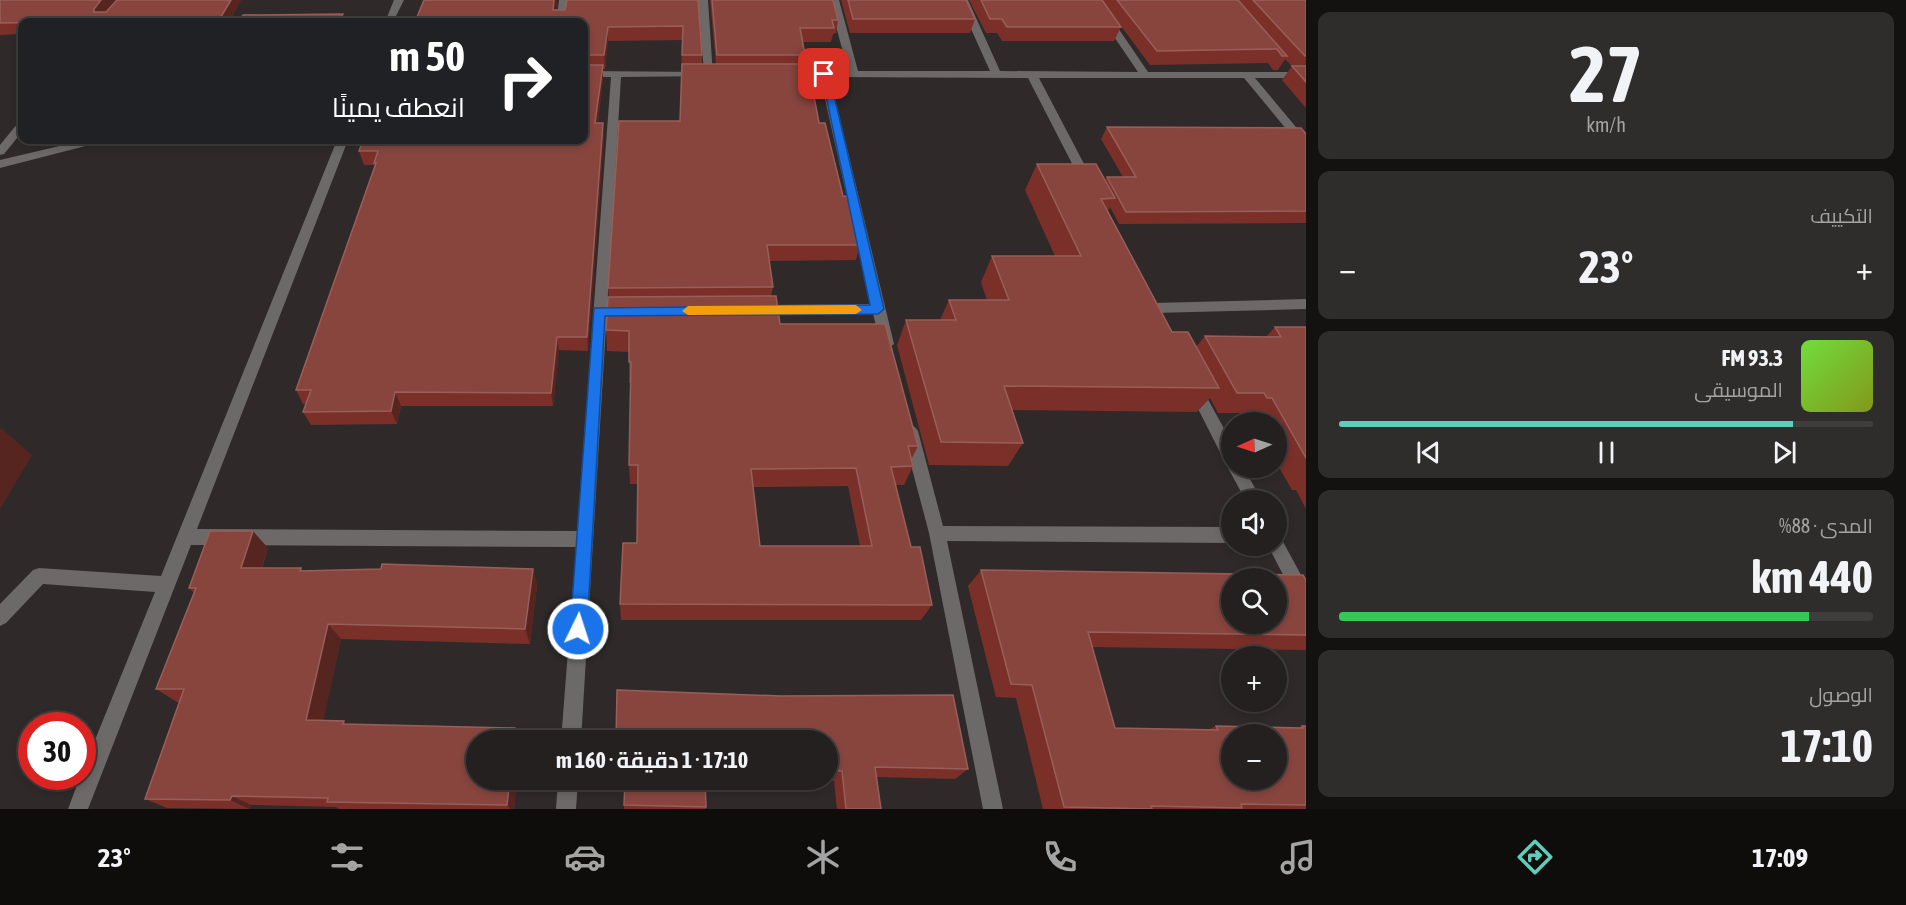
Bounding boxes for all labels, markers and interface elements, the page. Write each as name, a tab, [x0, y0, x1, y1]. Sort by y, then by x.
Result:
text: 27	[1569, 29, 1643, 119]
text: 50 m	[390, 32, 465, 80]
icon: right	[486, 42, 564, 120]
pin	[798, 48, 849, 99]
icon: arrive	[807, 57, 840, 90]
text: انعطف يمينًا	[332, 92, 465, 123]
text: km/h	[1586, 113, 1626, 136]
text: التكييف	[1810, 204, 1873, 227]
text: 23°	[1579, 241, 1633, 293]
text: −	[1339, 249, 1356, 287]
text: +	[1856, 249, 1873, 287]
text: 93.3 FM	[1721, 345, 1783, 371]
text: الموسيقى	[1694, 378, 1783, 401]
north arrow	[1221, 412, 1287, 478]
map controls	[1221, 412, 1287, 790]
icon: previous	[1412, 436, 1445, 469]
icon: pause	[1590, 436, 1623, 469]
icon: next	[1768, 436, 1801, 469]
button: sound	[1221, 490, 1287, 556]
text: المدى · 88%	[1779, 514, 1873, 537]
text: 440 km	[1751, 551, 1873, 603]
button: search	[1221, 568, 1287, 634]
position arrow	[546, 597, 610, 661]
button: +	[1221, 646, 1287, 712]
text: الوصول	[1809, 683, 1873, 706]
speed limit sign: 30	[18, 712, 96, 790]
text: 17:10	[1780, 720, 1873, 772]
button: −	[1221, 724, 1287, 790]
text: 17:10 · 1 دقيقة · 160 m	[556, 747, 748, 773]
icon: filters	[326, 836, 368, 878]
icon: car	[564, 836, 606, 878]
icon: climate	[802, 836, 844, 878]
icon: phone	[1039, 836, 1081, 878]
icon: music	[1277, 836, 1319, 878]
icon: directions	[1514, 836, 1556, 878]
text: 23°	[98, 842, 131, 873]
text: 17:09	[1752, 842, 1808, 873]

